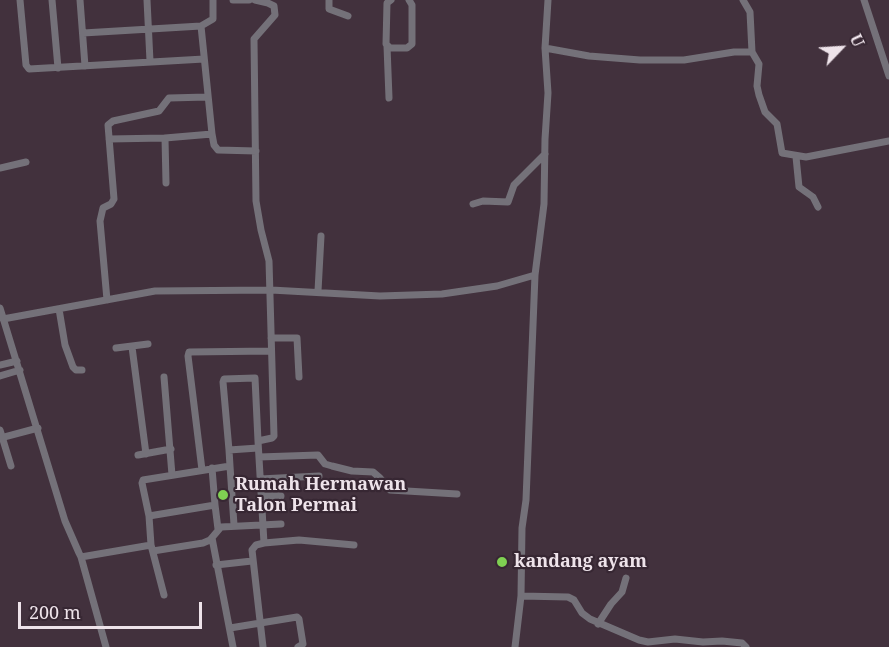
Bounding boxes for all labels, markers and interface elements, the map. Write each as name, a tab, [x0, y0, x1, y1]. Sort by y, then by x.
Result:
north arrow	[811, 18, 871, 78]
text: U	[845, 30, 870, 50]
place label: Rumah Hermawan Talon Permai	[235, 474, 406, 516]
marker: Rumah Hermawan Talon Permai	[216, 488, 230, 502]
place label: kandang ayam	[514, 551, 647, 573]
marker: kandang ayam	[495, 555, 509, 569]
scale bar	[21, 590, 206, 628]
text: 200 m	[29, 600, 81, 624]

